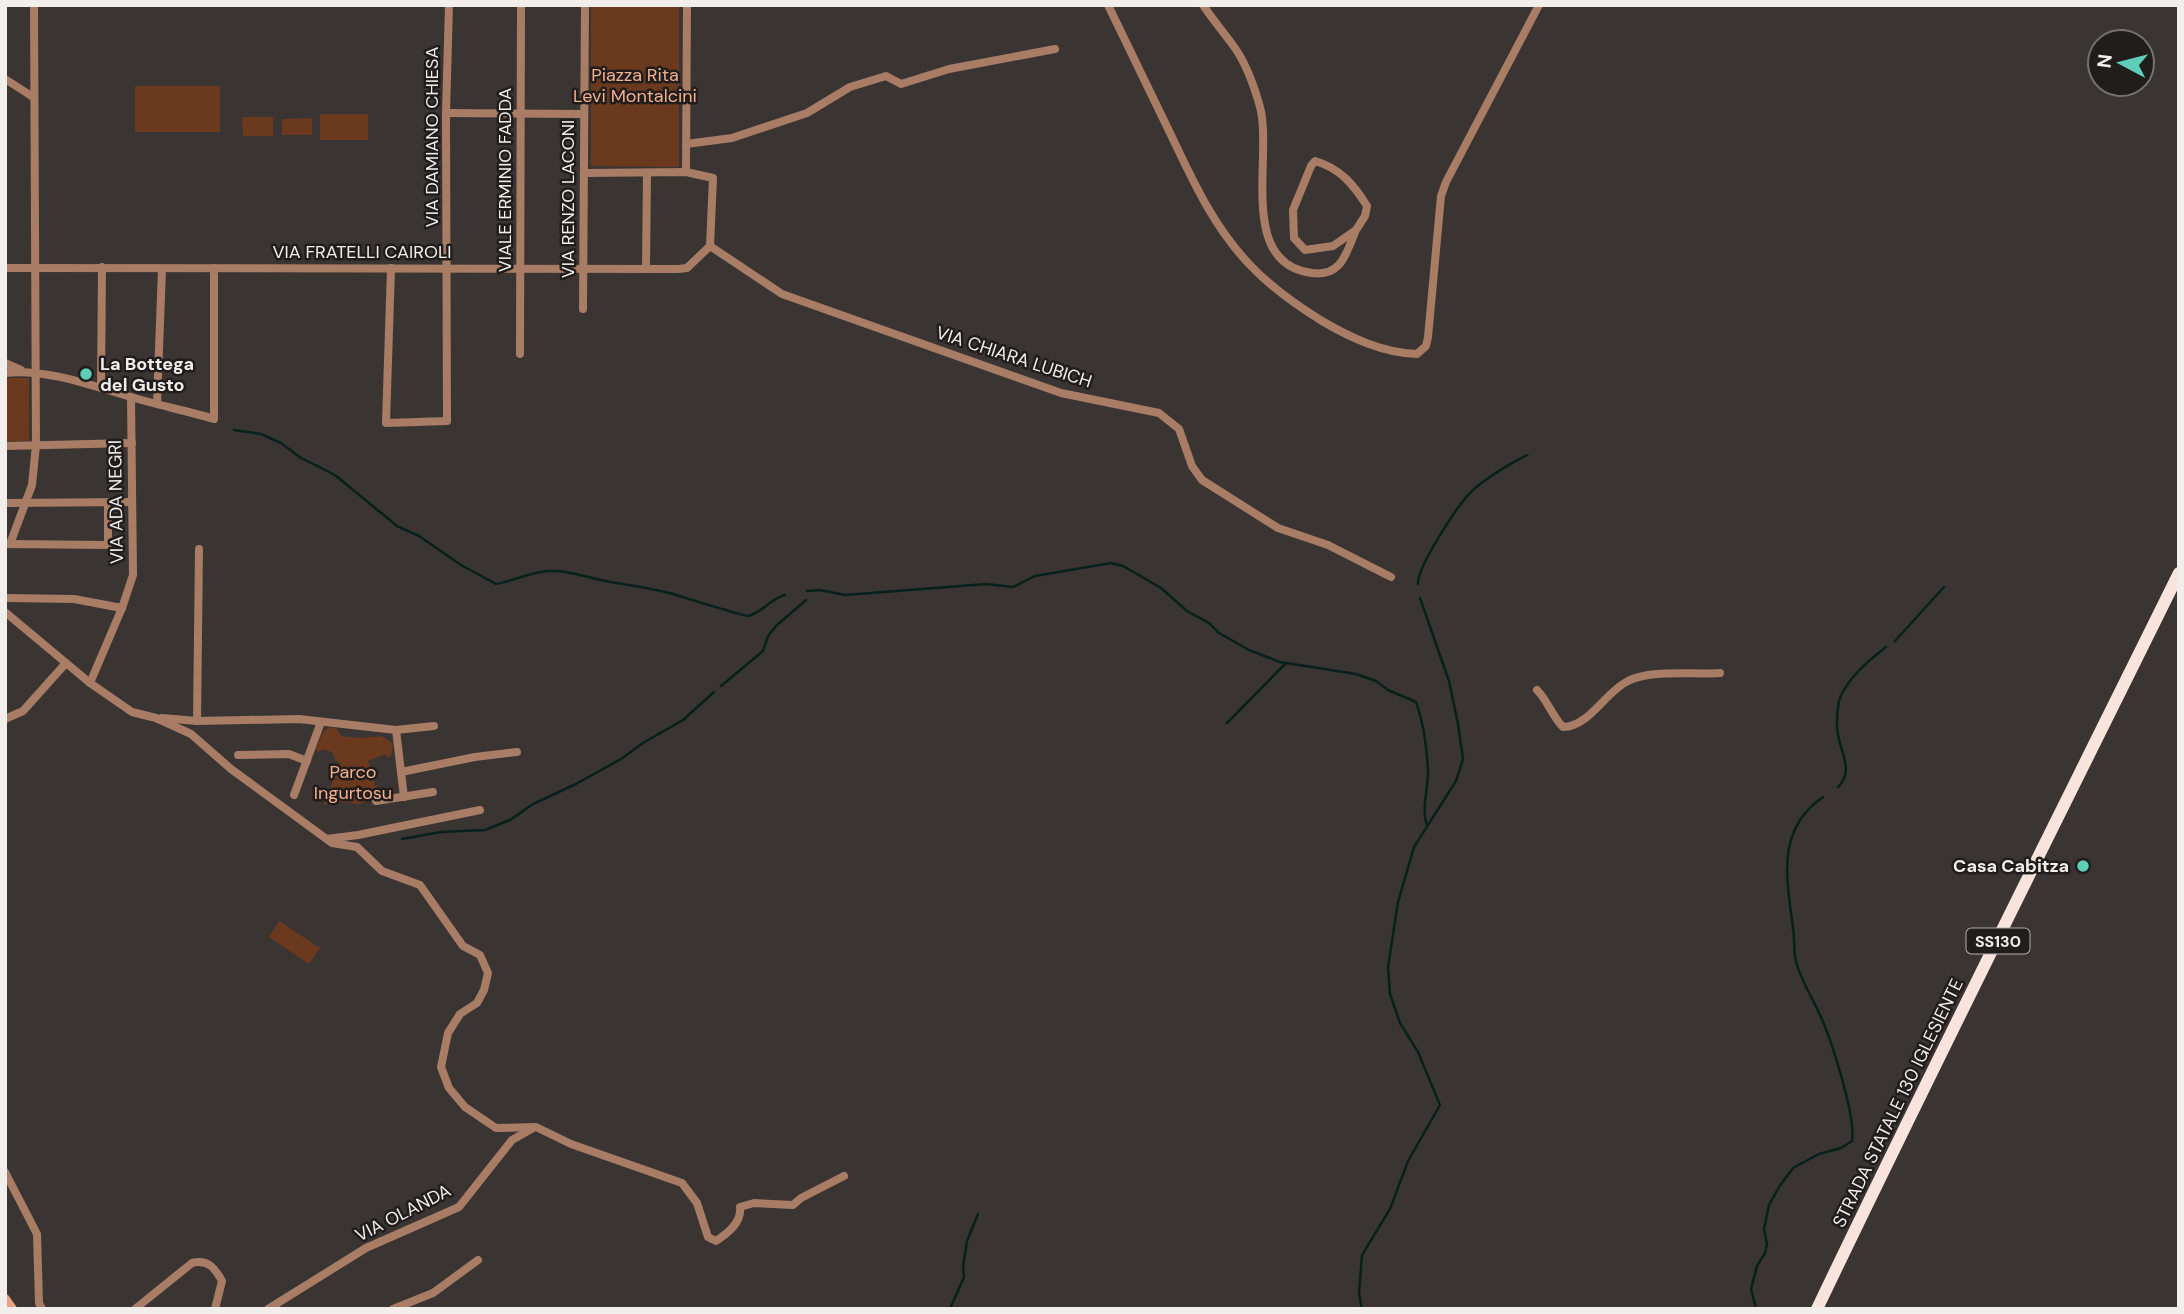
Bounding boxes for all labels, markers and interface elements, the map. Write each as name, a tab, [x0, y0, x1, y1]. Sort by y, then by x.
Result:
north arrow	[2086, 28, 2156, 98]
street label: VIA DAMIANO CHIESA	[420, 47, 444, 227]
text: N	[2091, 53, 2118, 69]
park label: Piazza Rita Levi Montalcini	[573, 63, 697, 108]
street label: VIALE ERMINIO FADDA	[493, 88, 517, 272]
street label: VIA RENZO LACONI	[556, 120, 580, 278]
street label: VIA FRATELLI CAIROLI	[272, 240, 452, 264]
street label: VIA CHIARA LUBICH	[933, 320, 1095, 394]
place label: La Bottega del Gusto	[100, 352, 194, 397]
marker: La Bottega del Gusto	[78, 366, 94, 382]
street label: VIA ADA NEGRI	[103, 440, 129, 564]
park label: Parco Ingurtosu	[314, 760, 392, 805]
place label: Casa Cabitza	[1953, 854, 2069, 878]
marker: Casa Cabitza	[2075, 858, 2091, 874]
road number: SS130	[1966, 928, 2030, 953]
street label: STRADA STATALE 130 IGLESIENTE	[1827, 975, 1969, 1231]
street label: VIA OLANDA	[351, 1179, 455, 1247]

